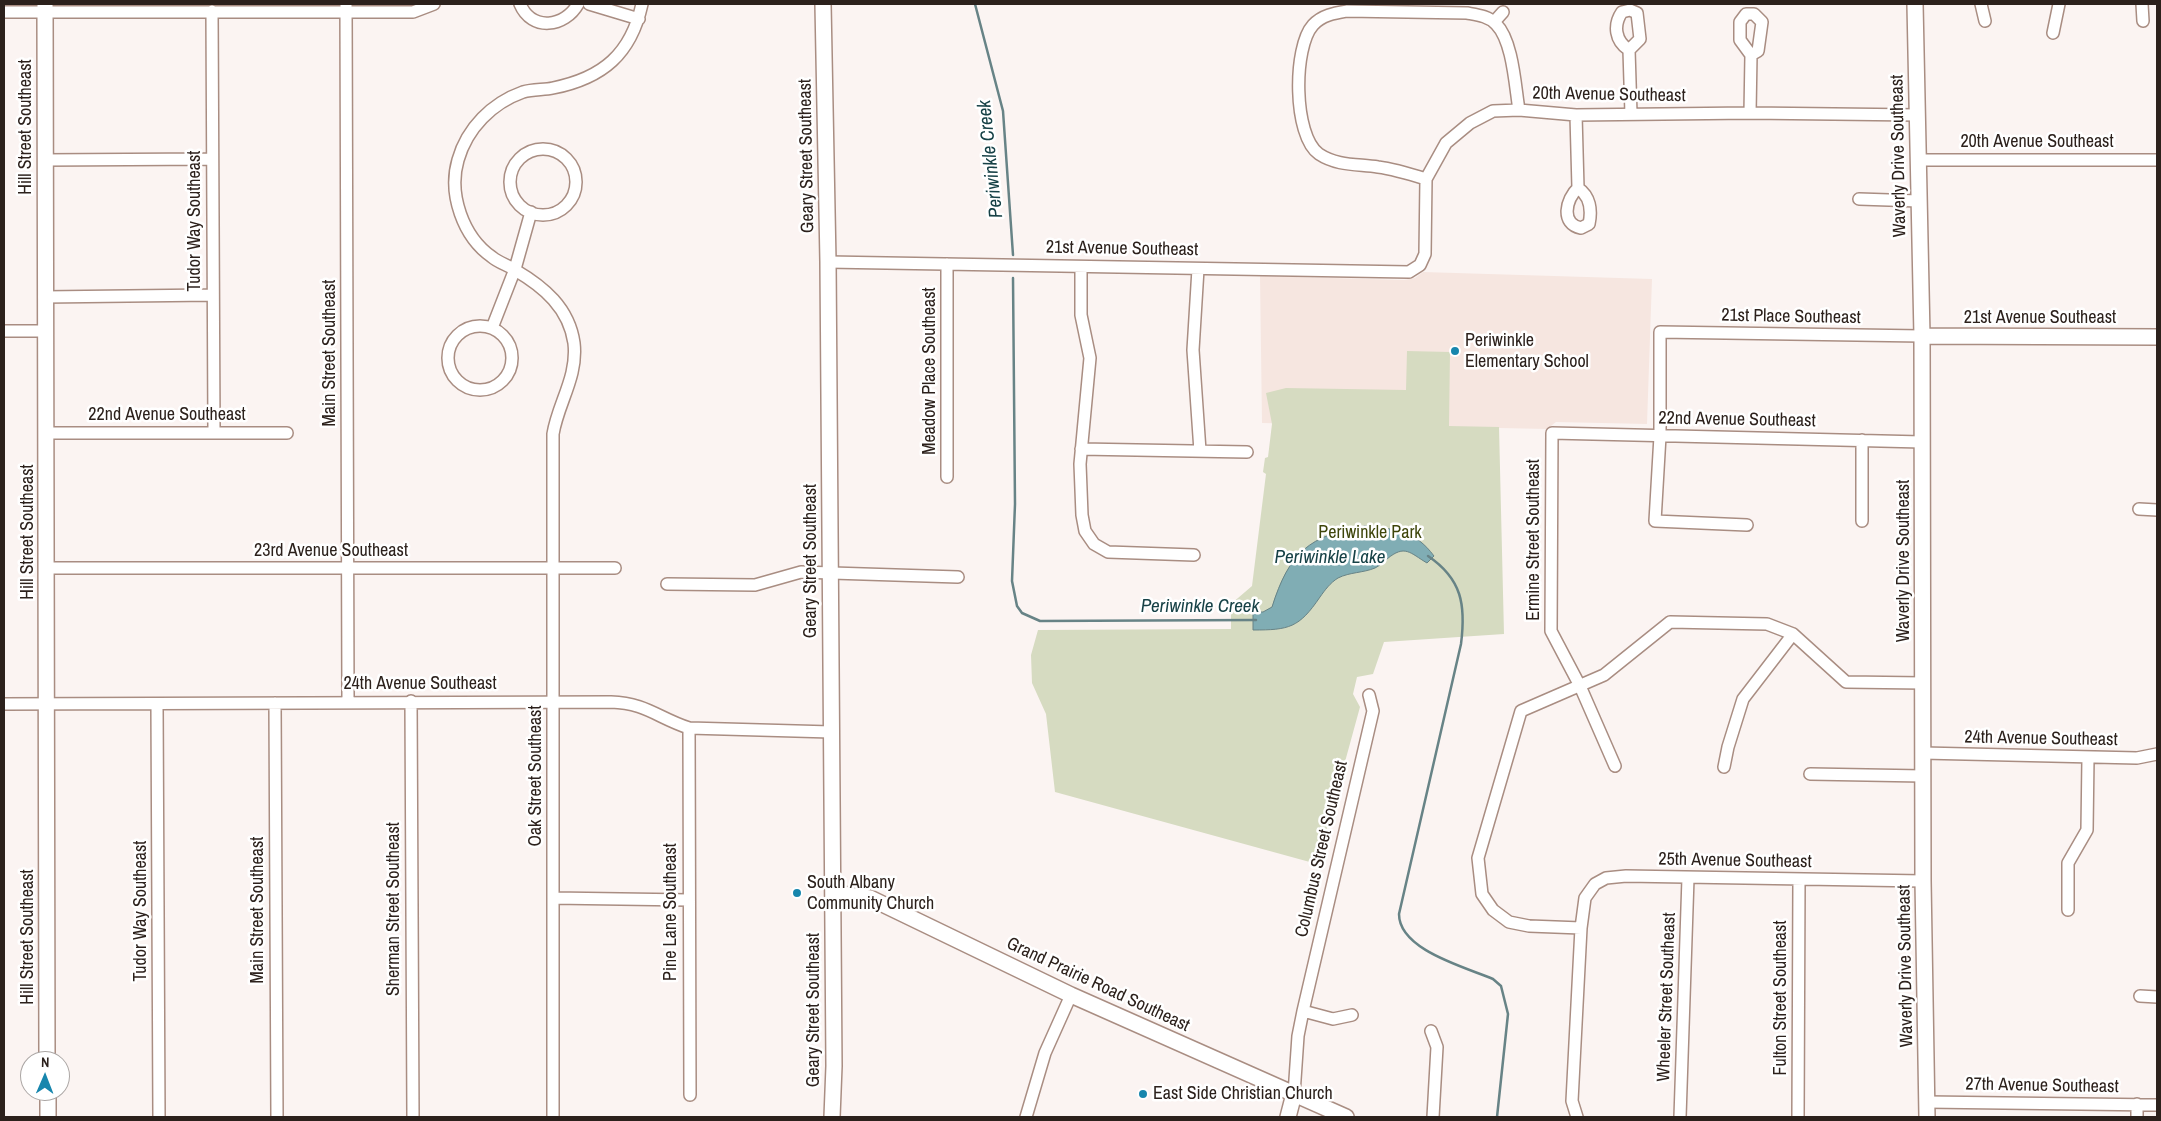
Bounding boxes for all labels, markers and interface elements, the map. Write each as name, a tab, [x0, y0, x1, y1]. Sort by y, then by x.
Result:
street label: Hill Street Southeast	[15, 59, 37, 195]
street label: Waverly Drive Southeast	[1887, 74, 1911, 238]
street label: Geary Street Southeast	[795, 79, 819, 233]
street label: 20th Avenue Southeast	[1532, 83, 1686, 107]
water label: Periwinkle Creek	[973, 99, 1009, 219]
street label: 20th Avenue Southeast	[1960, 131, 2114, 153]
street label: Tudor Way Southeast	[184, 151, 206, 291]
street label: 21st Avenue Southeast	[1046, 237, 1198, 261]
street label: Main Street Southeast	[319, 280, 341, 426]
street label: Meadow Place Southeast	[919, 287, 941, 455]
street label: 21st Place Southeast	[1721, 305, 1861, 329]
street label: 21st Avenue Southeast	[1964, 307, 2116, 329]
place label: Periwinkle Elementary School	[1465, 330, 1589, 372]
marker: Periwinkle Elementary School	[1449, 345, 1461, 357]
street label: 22nd Avenue Southeast	[88, 404, 246, 426]
street label: 22nd Avenue Southeast	[1658, 408, 1816, 432]
street label: Ermine Street Southeast	[1523, 459, 1545, 621]
street label: Hill Street Southeast	[17, 464, 39, 600]
street label: Waverly Drive Southeast	[1893, 480, 1915, 642]
street label: Geary Street Southeast	[800, 484, 822, 638]
park label: Periwinkle Park	[1318, 522, 1422, 544]
street label: 23rd Avenue Southeast	[254, 540, 408, 562]
water label: Periwinkle Lake	[1275, 547, 1385, 569]
water label: Periwinkle Creek	[1141, 596, 1259, 618]
street label: 24th Avenue Southeast	[343, 673, 497, 695]
street label: Oak Street Southeast	[525, 705, 547, 847]
street label: 24th Avenue Southeast	[1964, 727, 2118, 751]
street label: Columbus Street Southeast	[1291, 759, 1353, 939]
street label: Sherman Street Southeast	[383, 822, 405, 996]
street label: Main Street Southeast	[247, 837, 269, 983]
street label: Tudor Way Southeast	[130, 841, 152, 981]
street label: Pine Lane Southeast	[660, 843, 682, 981]
street label: 25th Avenue Southeast	[1658, 849, 1812, 873]
street label: Hill Street Southeast	[17, 869, 39, 1005]
place label: South Albany Community Church	[807, 872, 934, 914]
street label: Waverly Drive Southeast	[1894, 884, 1918, 1048]
marker: South Albany Community Church	[791, 887, 803, 899]
street label: Wheeler Street Southeast	[1653, 912, 1681, 1082]
street label: Fulton Street Southeast	[1770, 920, 1792, 1076]
street label: Geary Street Southeast	[803, 933, 825, 1087]
street label: Grand Prairie Road Southeast	[1003, 933, 1193, 1037]
north arrow	[20, 1051, 70, 1101]
text: N	[41, 1053, 50, 1071]
street label: 27th Avenue Southeast	[1965, 1074, 2119, 1098]
place label: East Side Christian Church	[1153, 1083, 1333, 1105]
marker: East Side Christian Church	[1137, 1088, 1149, 1100]

